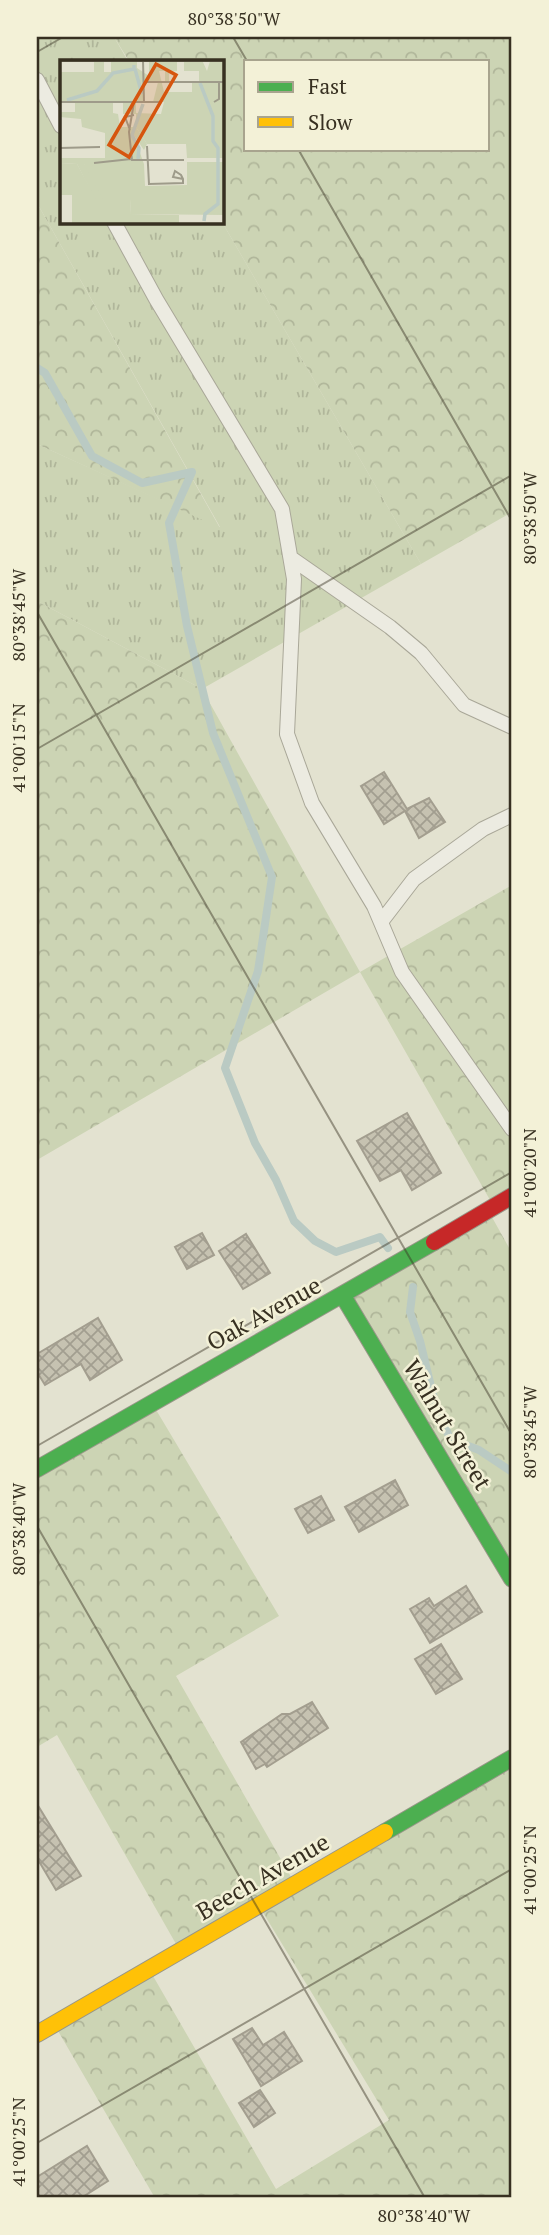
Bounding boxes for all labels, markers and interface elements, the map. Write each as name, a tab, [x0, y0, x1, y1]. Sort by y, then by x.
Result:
text: 80°38'50"W	[188, 6, 281, 30]
inset map	[60, 60, 224, 224]
legend	[244, 60, 490, 150]
text: Fast	[308, 72, 347, 100]
text: Slow	[308, 108, 353, 136]
text: 80°38'50"W	[517, 471, 541, 564]
text: 80°38'45"W	[6, 568, 30, 661]
text: 41°00'15"N	[6, 703, 30, 793]
text: 41°00'20"N	[517, 1128, 541, 1218]
street label: Oak Avenue	[201, 1269, 326, 1358]
street label: Walnut Street	[396, 1353, 499, 1496]
text: 80°38'45"W	[517, 1385, 541, 1478]
text: 80°38'40"W	[6, 1482, 30, 1575]
street label: Beech Avenue	[190, 1825, 335, 1927]
text: 41°00'25"N	[517, 1825, 541, 1915]
text: 41°00'25"N	[6, 2097, 30, 2187]
text: 80°38'40"W	[378, 2203, 471, 2227]

